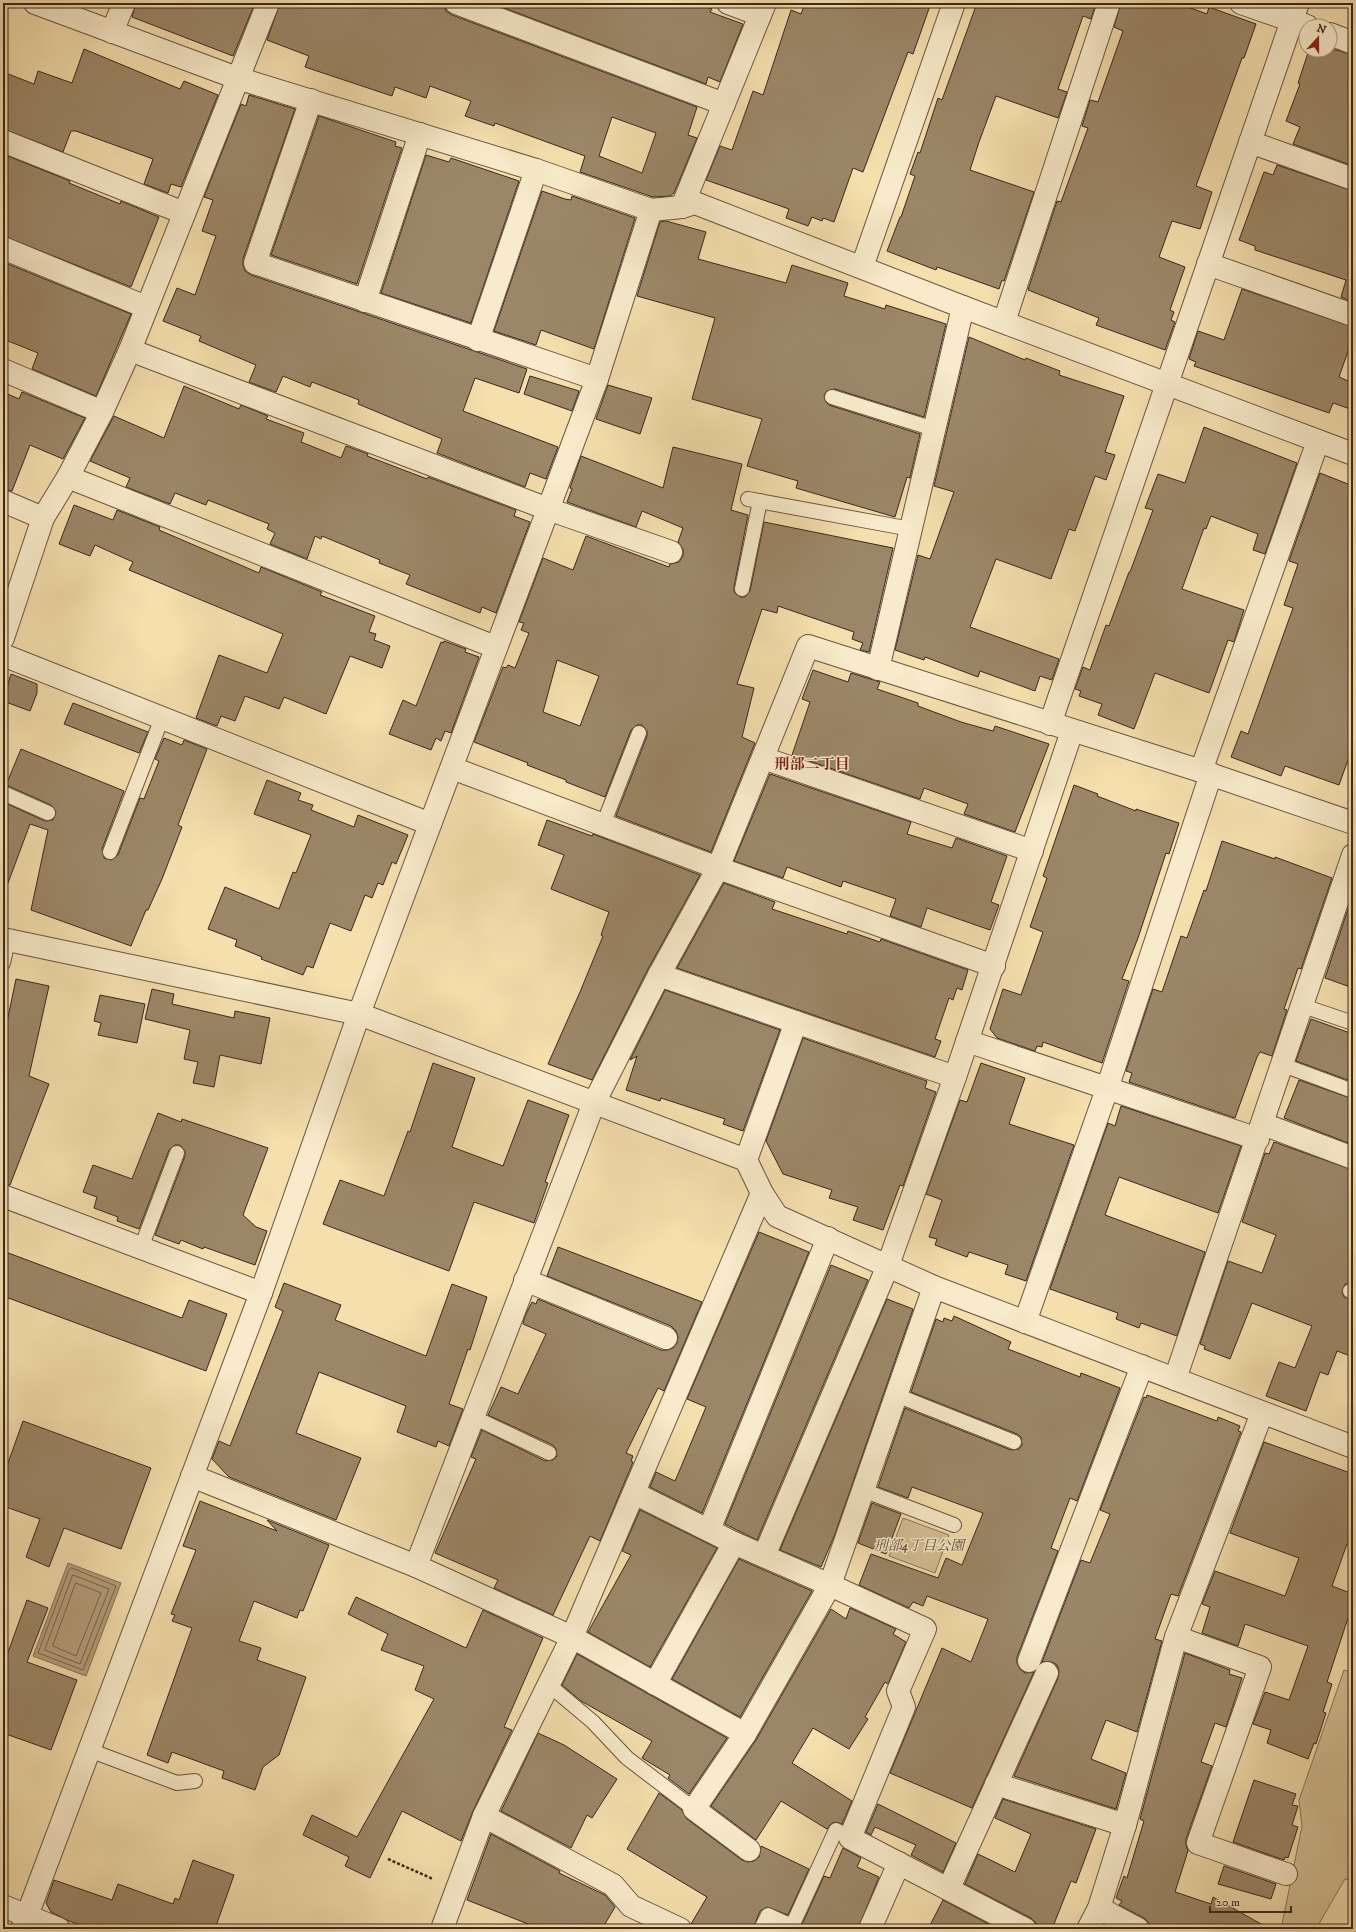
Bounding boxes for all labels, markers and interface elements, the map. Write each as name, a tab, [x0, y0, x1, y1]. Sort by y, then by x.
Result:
north arrow	[1298, 18, 1338, 58]
text: N	[1315, 21, 1328, 38]
district label: 刑部二丁目	[774, 755, 850, 774]
park label: 刑部4丁目公園	[874, 1537, 966, 1555]
scale bar	[1210, 1888, 1291, 1914]
text: 20 m	[1216, 1895, 1240, 1910]

